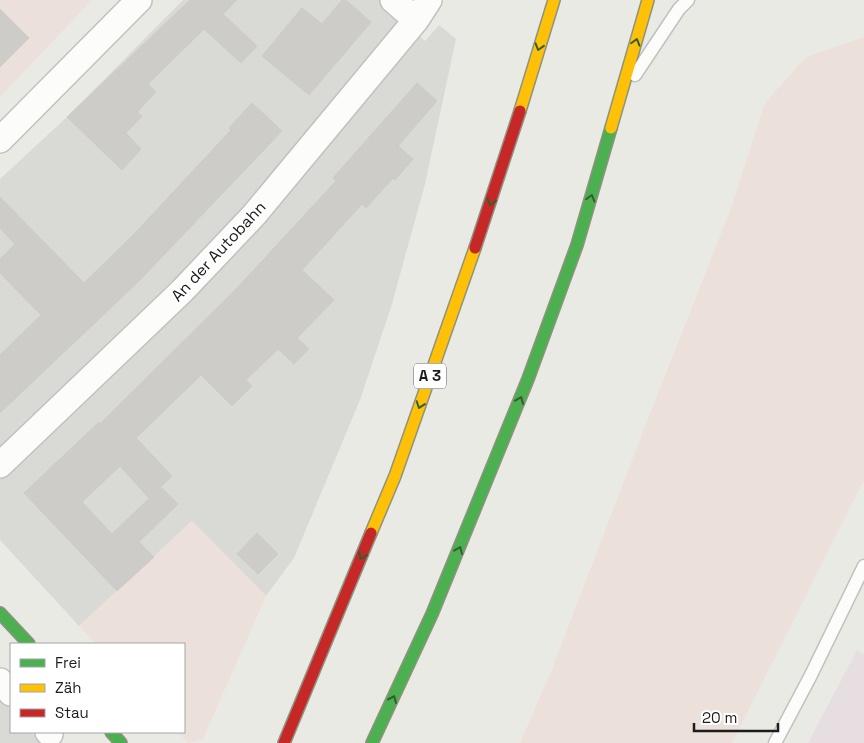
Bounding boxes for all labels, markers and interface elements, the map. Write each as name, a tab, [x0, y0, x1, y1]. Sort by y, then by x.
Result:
one-way arrow	[631, 38, 641, 46]
one-way arrow	[535, 42, 545, 50]
one-way arrow	[585, 194, 595, 202]
street label: An der Autobahn	[166, 197, 270, 306]
one-way arrow	[487, 197, 497, 205]
road number: A 3	[414, 364, 446, 388]
one-way arrow	[514, 396, 524, 404]
one-way arrow	[416, 400, 426, 408]
one-way arrow	[452, 546, 463, 555]
one-way arrow	[357, 551, 368, 560]
legend	[10, 643, 185, 733]
text: Frei	[55, 653, 81, 672]
text: Zäh	[55, 678, 81, 697]
one-way arrow	[387, 695, 397, 704]
scale bar	[694, 700, 778, 732]
text: Stau	[55, 703, 89, 722]
text: 20 m	[702, 708, 737, 727]

